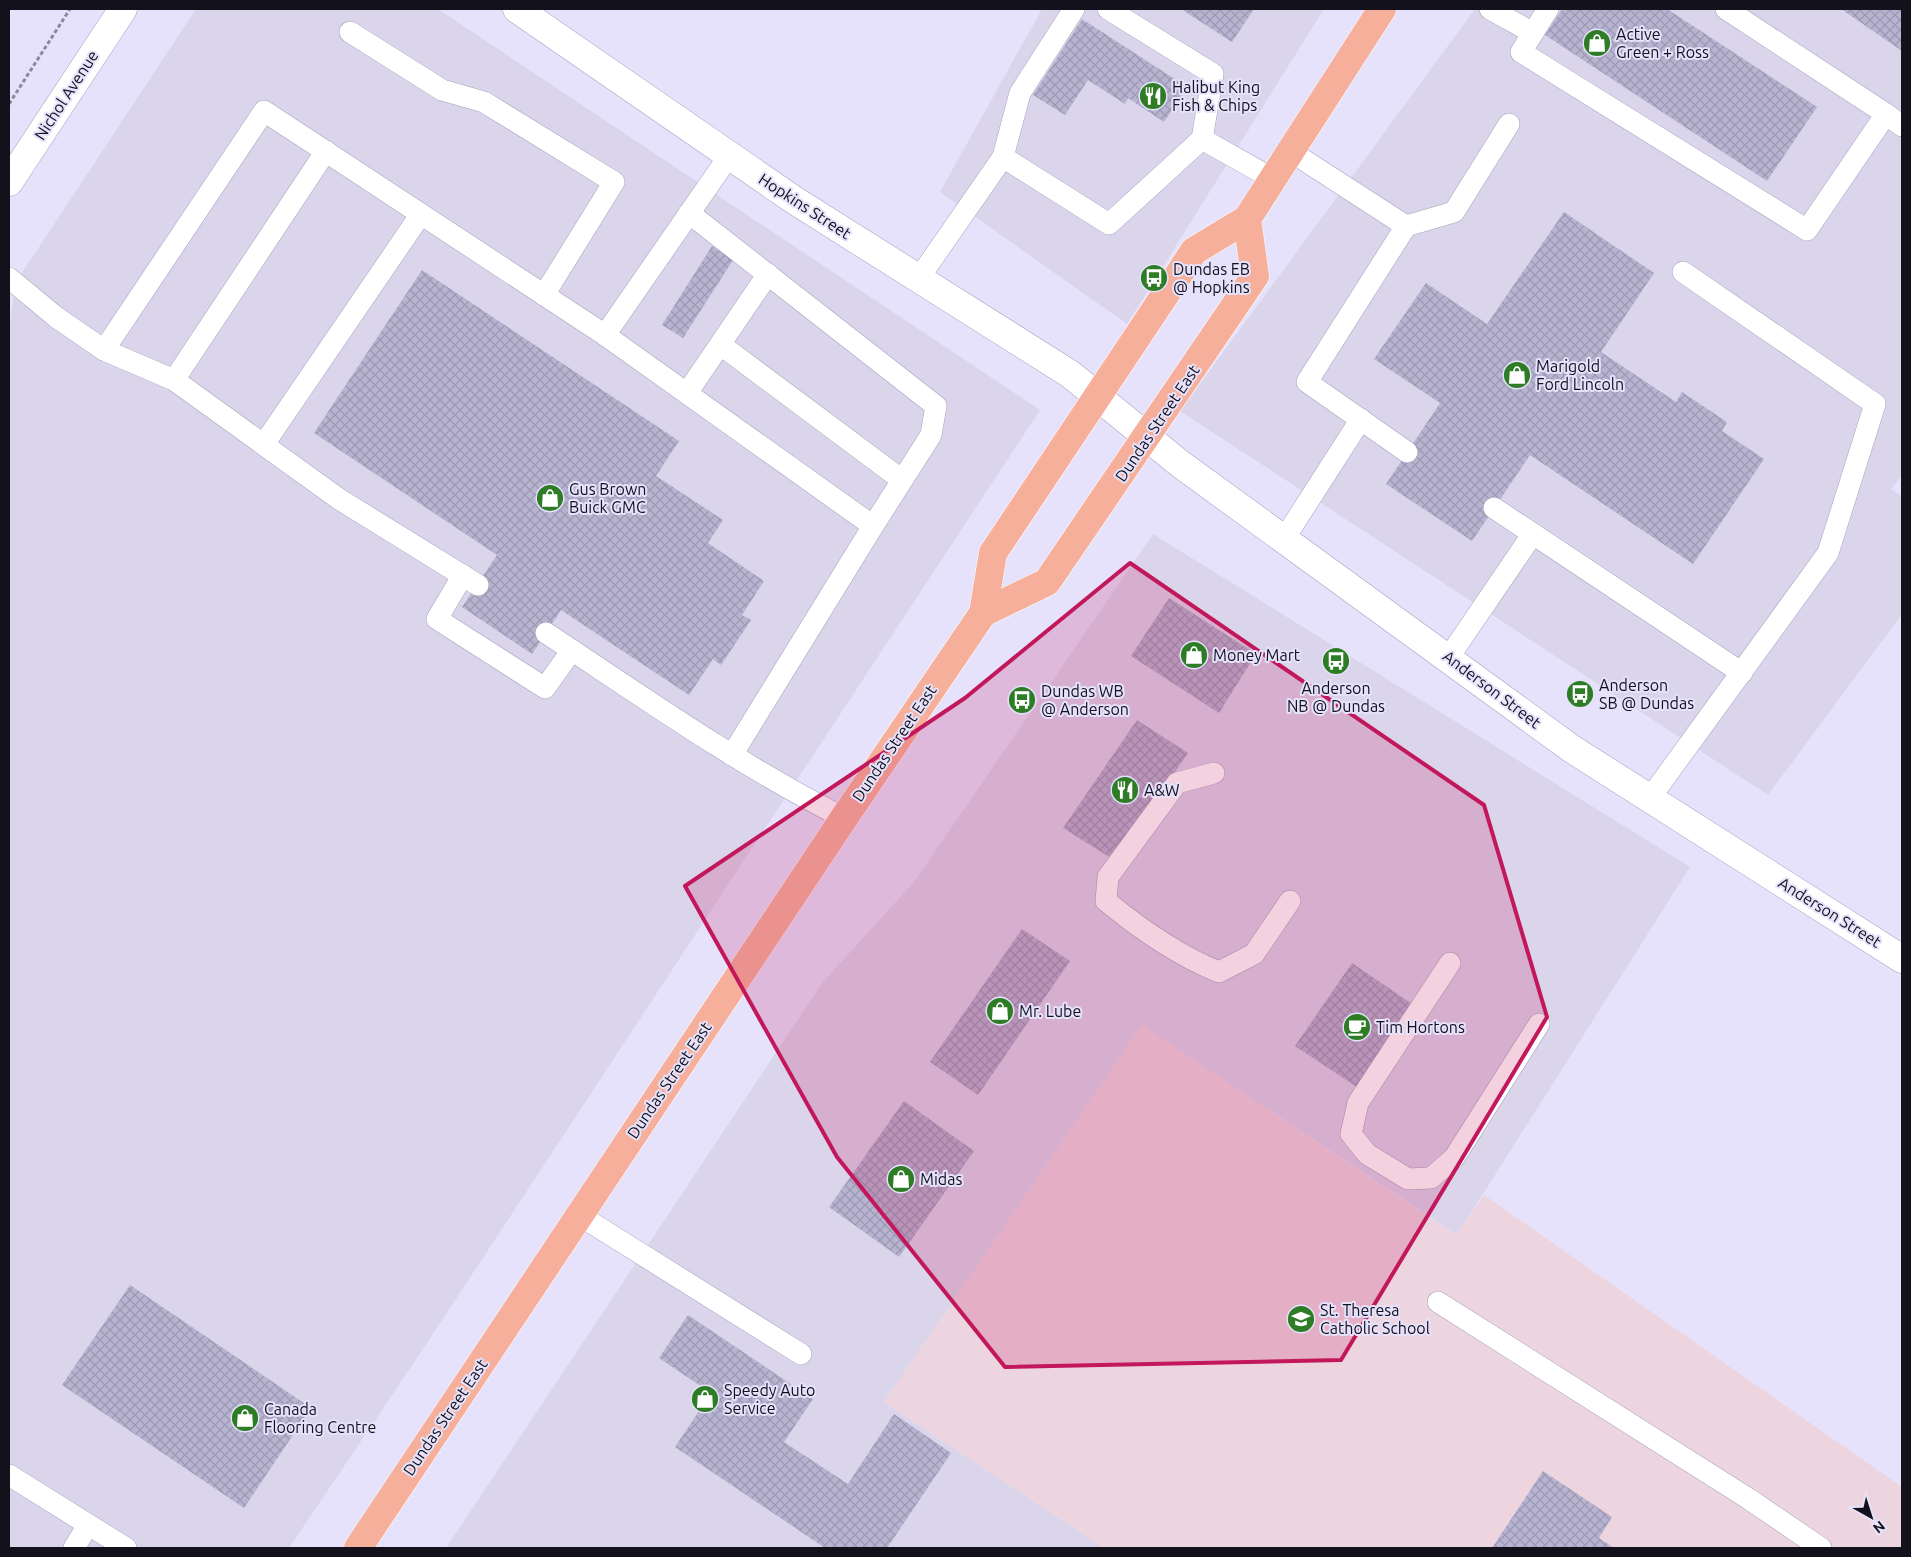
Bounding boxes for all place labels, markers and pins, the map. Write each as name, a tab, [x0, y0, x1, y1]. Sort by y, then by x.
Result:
place label: Active Green + Ross	[1616, 25, 1709, 61]
shop icon: Active Green + Ross	[1582, 28, 1612, 58]
place label: Halibut King Fish & Chips	[1172, 78, 1260, 114]
restaurant icon: Halibut King Fish & Chips	[1138, 81, 1168, 111]
place label: Dundas EB @ Hopkins	[1173, 260, 1250, 296]
bus stop icon: Dundas EB @ Hopkins	[1139, 263, 1169, 293]
place label: Marigold Ford Lincoln	[1536, 357, 1624, 393]
shop icon: Marigold Ford Lincoln	[1502, 360, 1532, 390]
place label: Gus Brown Buick GMC	[569, 480, 646, 516]
shop icon: Gus Brown Buick GMC	[535, 483, 565, 513]
shop icon: Money Mart	[1179, 640, 1209, 670]
place label: Money Mart	[1213, 646, 1301, 664]
bus stop icon: Anderson NB @ Dundas	[1321, 646, 1351, 676]
place label: Anderson SB @ Dundas	[1599, 676, 1694, 712]
place label: Anderson NB @ Dundas	[1287, 679, 1385, 715]
bus stop icon: Anderson SB @ Dundas	[1565, 679, 1595, 709]
place label: Dundas WB @ Anderson	[1041, 682, 1129, 718]
bus stop icon: Dundas WB @ Anderson	[1007, 685, 1037, 715]
restaurant icon: A&W	[1110, 775, 1140, 805]
place label: A&W	[1144, 781, 1180, 799]
shop icon: Mr. Lube	[985, 996, 1015, 1026]
place label: Mr. Lube	[1019, 1002, 1081, 1020]
cafe icon: Tim Hortons	[1342, 1012, 1372, 1042]
place label: Tim Hortons	[1376, 1018, 1465, 1036]
shop icon: Midas	[886, 1164, 916, 1194]
place label: Midas	[920, 1170, 962, 1188]
place label: St. Theresa Catholic School	[1320, 1301, 1430, 1337]
school or university icon: St. Theresa Catholic School	[1286, 1304, 1316, 1334]
place label: Speedy Auto Service	[724, 1381, 815, 1417]
shop icon: Speedy Auto Service	[690, 1384, 720, 1414]
place label: Canada Flooring Centre	[264, 1400, 376, 1436]
shop icon: Canada Flooring Centre	[230, 1403, 260, 1433]

